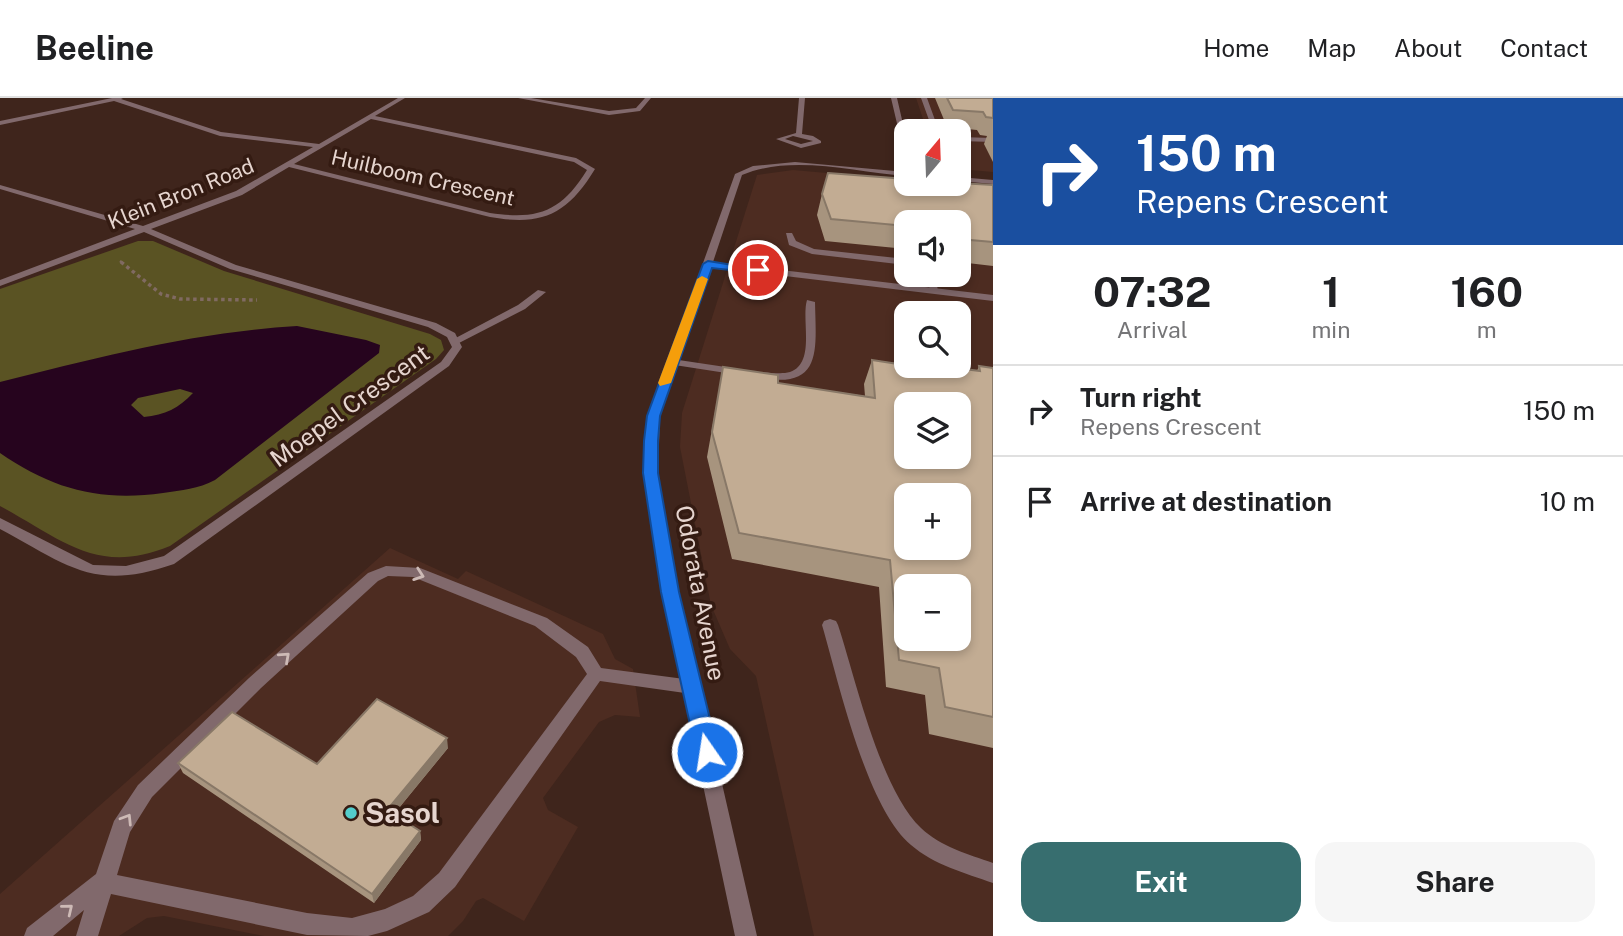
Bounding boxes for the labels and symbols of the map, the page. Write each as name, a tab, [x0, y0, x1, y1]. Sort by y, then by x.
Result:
north arrow	[894, 119, 971, 196]
street label: Huilboom Crescent	[329, 144, 517, 211]
street label: Klein Bron Road	[104, 153, 258, 234]
pin	[728, 240, 788, 300]
street label: Moepel Crescent	[264, 338, 434, 472]
street label: Odorata Avenue	[670, 503, 732, 683]
one-way arrow	[413, 567, 425, 581]
one-way arrow	[276, 652, 289, 665]
position arrow	[670, 715, 744, 789]
place label: Sasol	[365, 796, 440, 829]
marker: Sasol	[343, 805, 359, 821]
one-way arrow	[118, 814, 131, 827]
one-way arrow	[61, 905, 73, 918]

